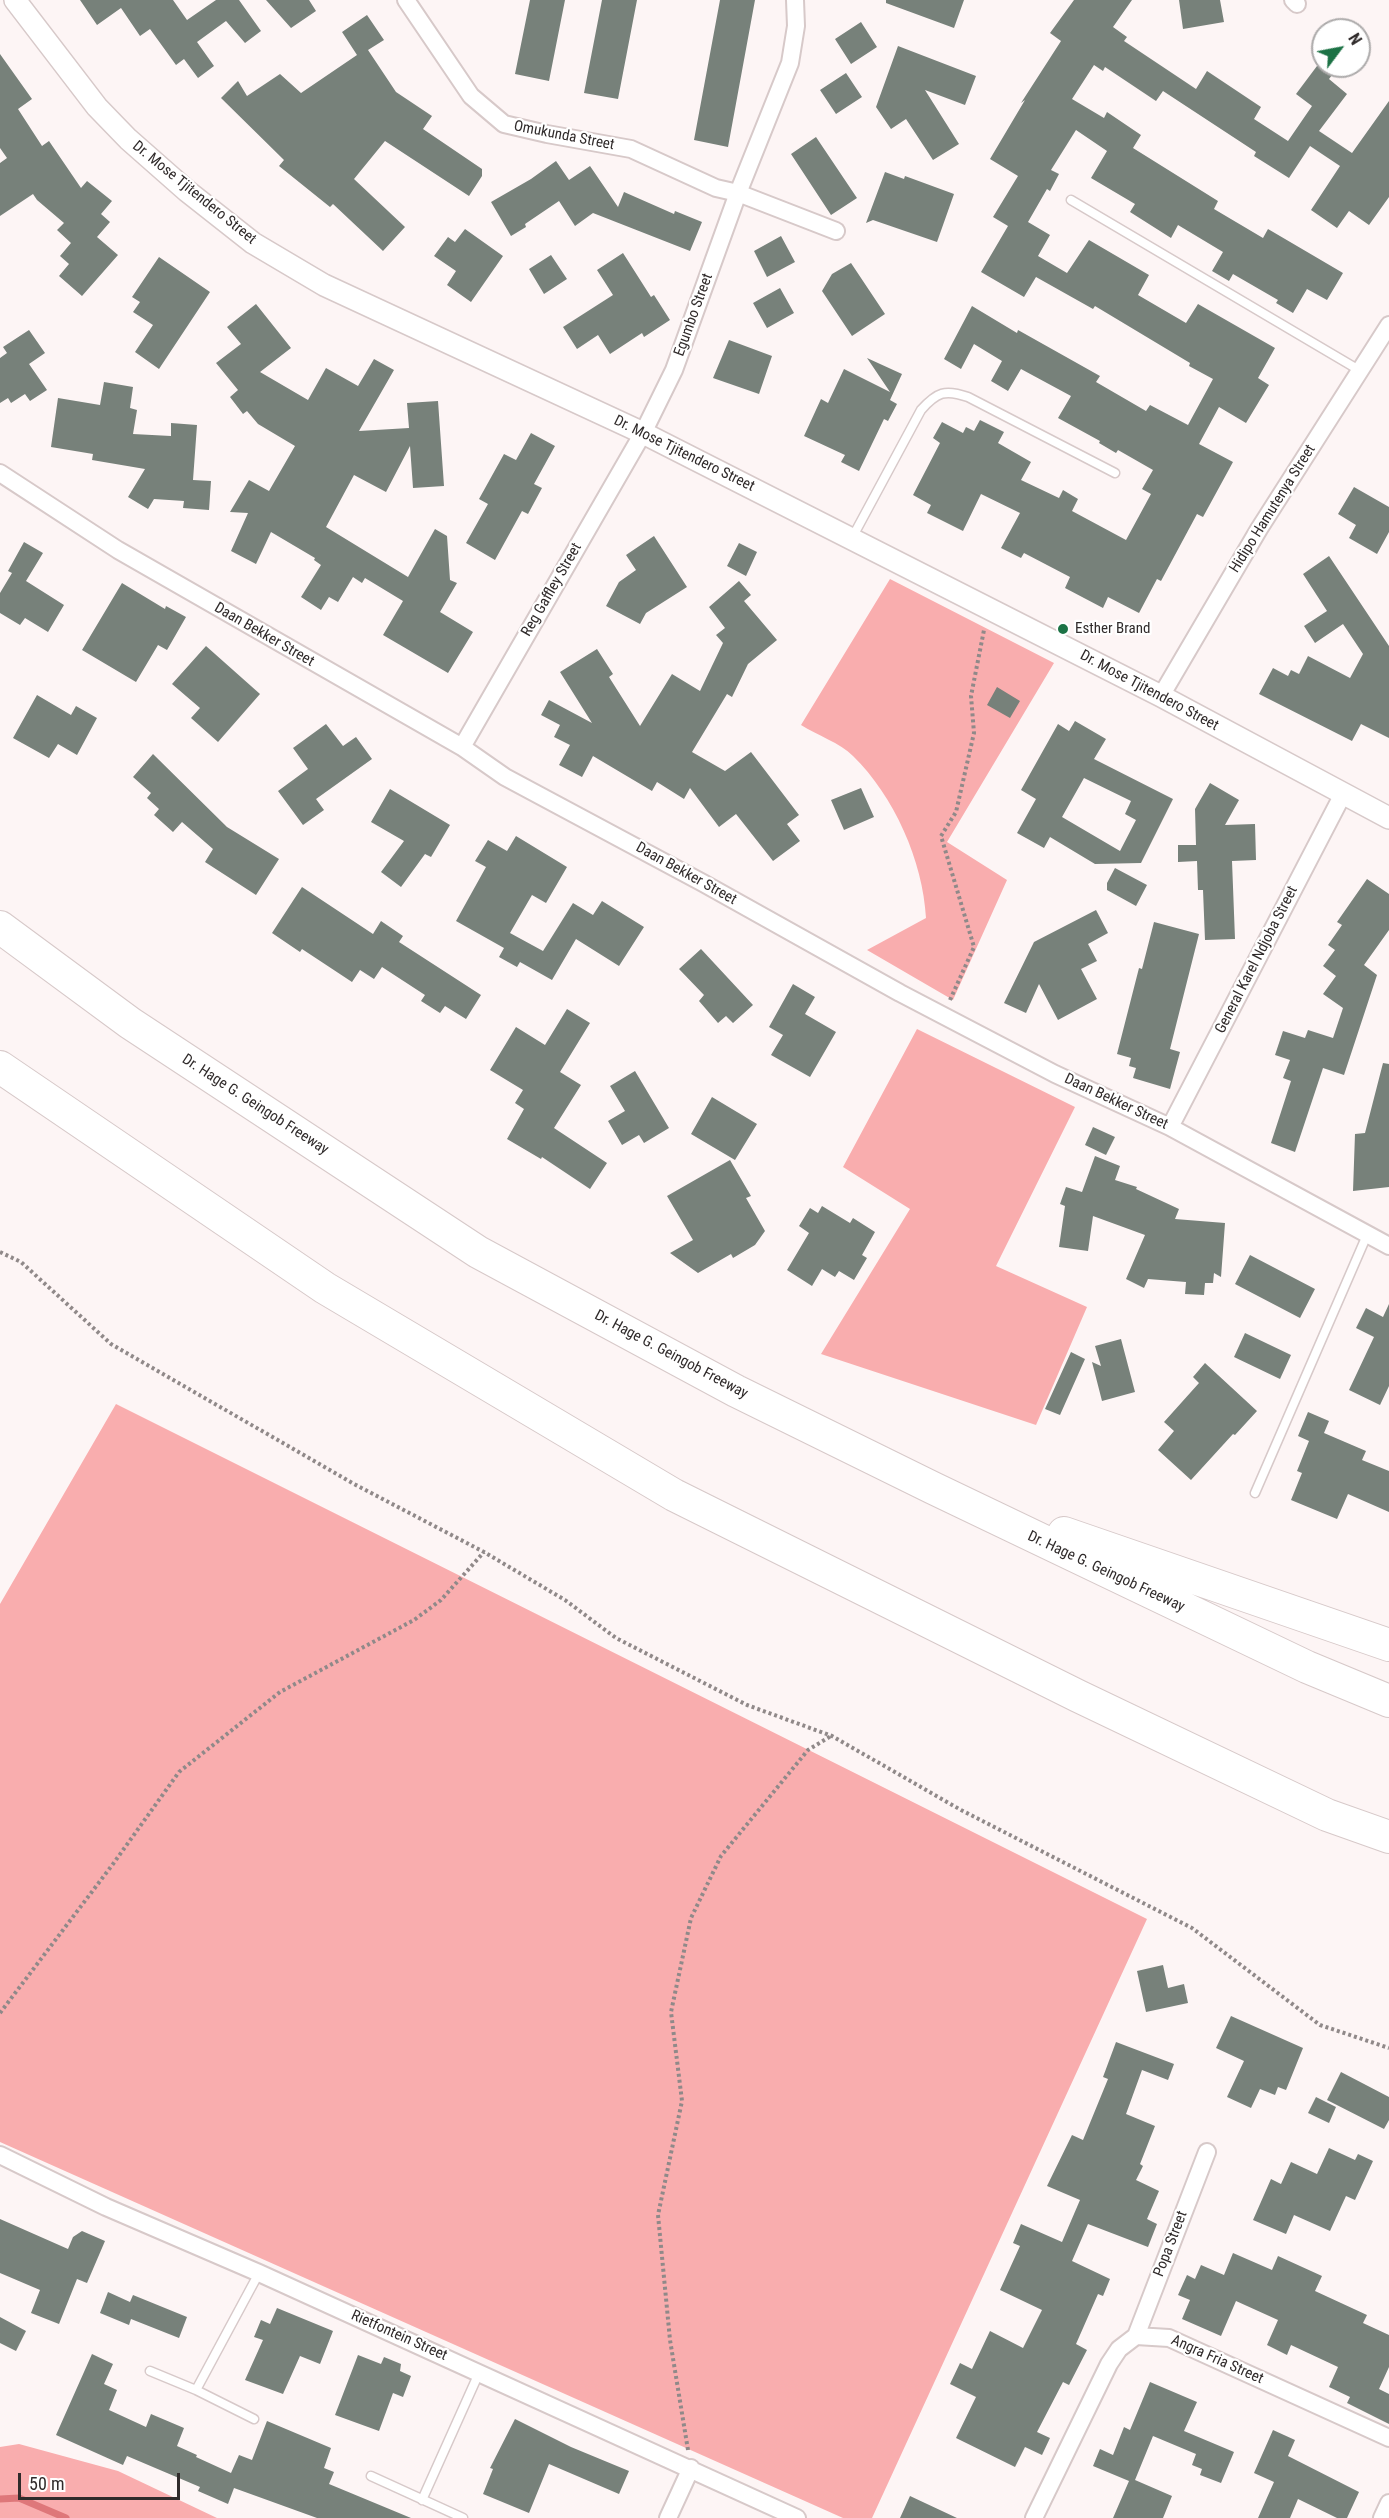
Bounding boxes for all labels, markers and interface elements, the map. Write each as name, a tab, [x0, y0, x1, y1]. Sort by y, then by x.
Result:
north arrow	[1311, 18, 1371, 78]
text: N	[1344, 30, 1366, 48]
street label: Omukunda Street	[512, 117, 616, 155]
street label: Dr. Mose Tjitendero Street	[128, 137, 260, 249]
street label: Egumbo Street	[671, 271, 717, 359]
street label: Dr. Mose Tjitendero Street	[611, 412, 757, 496]
street label: Hidipo Hamutenya Street	[1226, 442, 1320, 576]
street label: Reg Gaffley Street	[518, 540, 586, 640]
street label: Daan Bekker Street	[211, 599, 317, 671]
place label: Esther Brand	[1075, 620, 1150, 638]
marker: Esther Brand	[1056, 622, 1070, 636]
street label: Dr. Mose Tjitendero Street	[1077, 647, 1221, 735]
street label: Daan Bekker Street	[632, 839, 740, 909]
street label: General Karel Ndjoba Street	[1212, 883, 1302, 1037]
street label: Dr. Hage G. Geingob Freeway	[178, 1051, 332, 1159]
street label: Daan Bekker Street	[1061, 1070, 1171, 1134]
street label: Dr. Hage G. Geingob Freeway	[591, 1307, 751, 1403]
street label: Dr. Hage G. Geingob Freeway	[1025, 1528, 1187, 1616]
street label: Popa Street	[1150, 2209, 1192, 2279]
street label: Rietfontein Street	[348, 2307, 450, 2365]
street label: Angra Fria Street	[1168, 2332, 1266, 2388]
scale bar	[21, 2461, 183, 2499]
text: 50 m	[29, 2473, 64, 2494]

